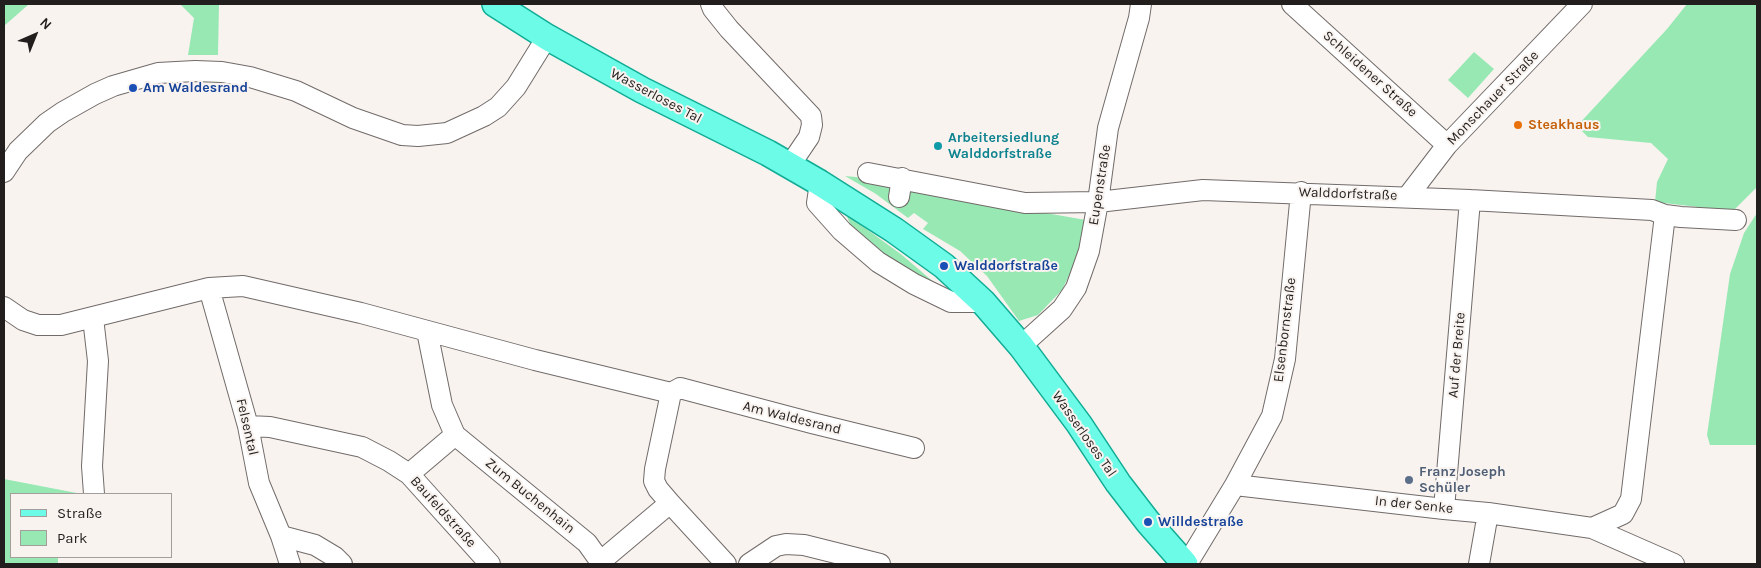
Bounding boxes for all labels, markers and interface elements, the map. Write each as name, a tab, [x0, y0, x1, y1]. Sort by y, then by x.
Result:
north arrow	[10, 10, 60, 60]
text: N	[36, 14, 55, 33]
street label: Schleidener Straße	[1319, 27, 1421, 121]
street label: Monschauer Straße	[1444, 47, 1542, 149]
street label: Wasserloses Tal	[607, 65, 705, 127]
place label: Am Waldesrand	[143, 80, 248, 96]
marker: Am Waldesrand	[127, 82, 139, 94]
place label: Steakhaus	[1528, 117, 1599, 133]
marker: Steakhaus	[1512, 119, 1524, 131]
place label: Arbeitersiedlung Walddorfstraße	[948, 130, 1059, 162]
marker: Arbeitersiedlung Walddorfstraße	[932, 140, 944, 152]
street label: Eupenstraße	[1085, 144, 1115, 226]
street label: Walddorfstraße	[1298, 184, 1398, 204]
place label: Walddorfstraße	[954, 258, 1058, 274]
marker: Walddorfstraße	[938, 260, 950, 272]
street label: Elsenbornstraße	[1270, 277, 1300, 383]
street label: Auf der Breite	[1445, 311, 1469, 399]
street label: Wasserloses Tal	[1048, 388, 1120, 480]
street label: Felsental	[232, 397, 262, 457]
street label: Am Waldesrand	[741, 398, 843, 438]
street label: Zum Buchenhain	[482, 455, 578, 537]
place label: Franz Joseph Schüler	[1419, 464, 1506, 497]
street label: Baufeldstraße	[407, 473, 479, 551]
marker: Franz Joseph Schüler	[1403, 474, 1415, 486]
legend	[10, 493, 172, 558]
street label: In der Senke	[1374, 493, 1454, 517]
text: Straße	[57, 504, 102, 522]
place label: Willdestraße	[1158, 514, 1243, 530]
marker: Willdestraße	[1142, 516, 1154, 528]
text: Park	[57, 529, 87, 547]

